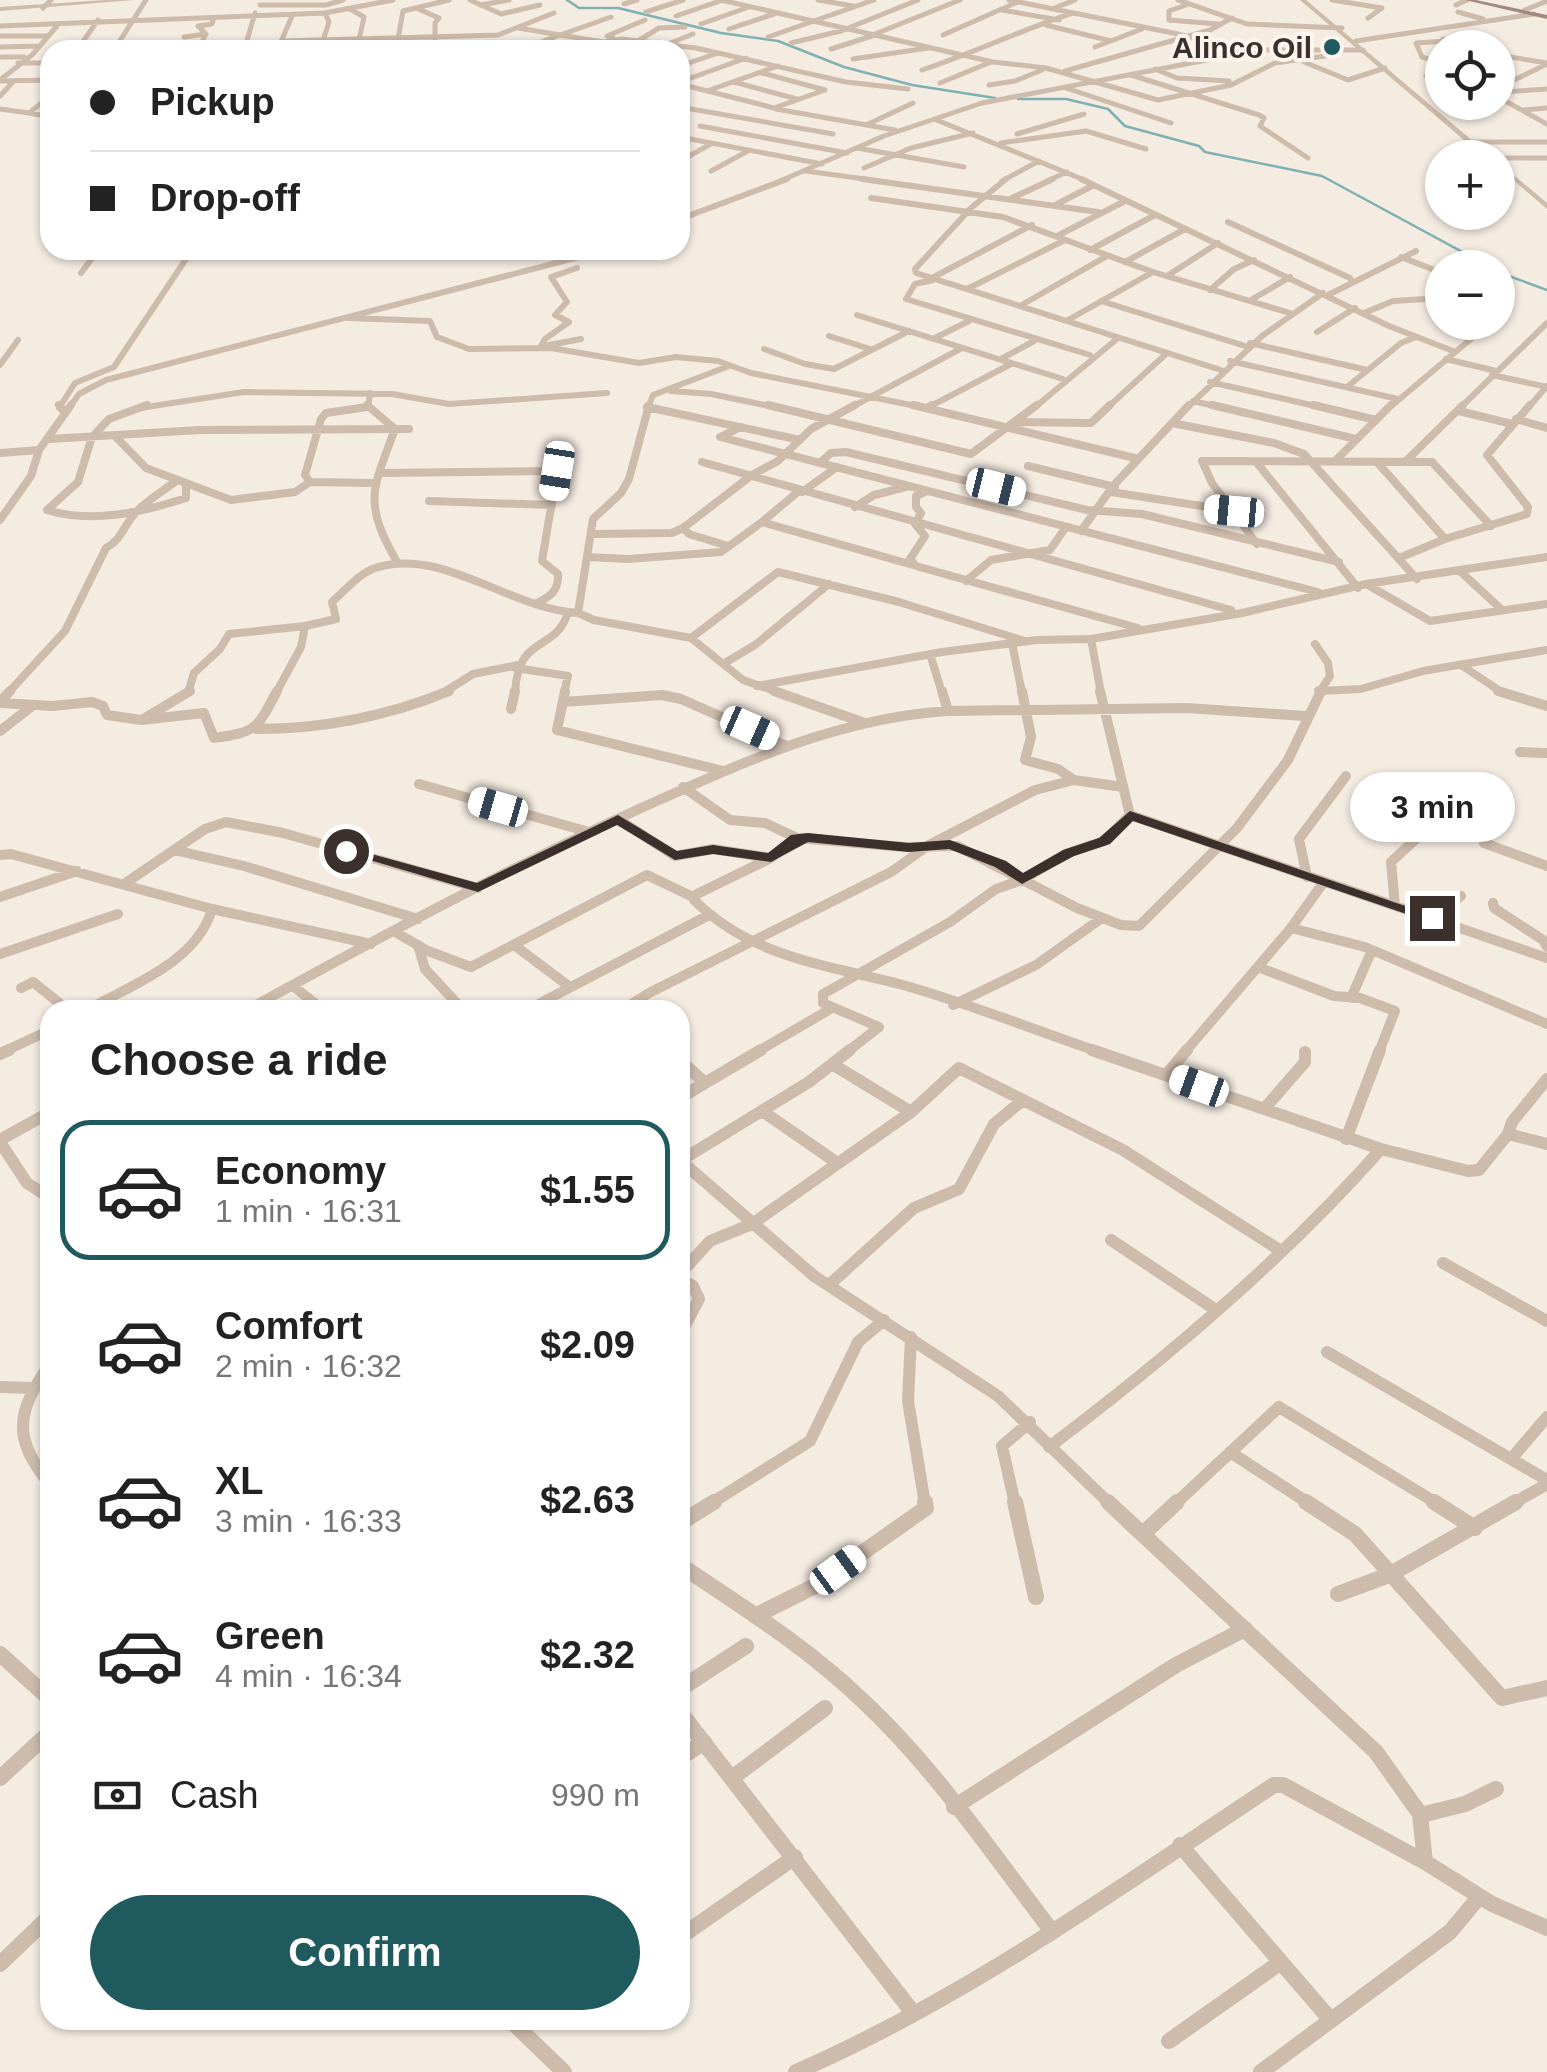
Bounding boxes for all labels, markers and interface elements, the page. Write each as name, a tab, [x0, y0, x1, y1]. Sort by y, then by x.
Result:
map controls	[1425, 30, 1515, 340]
button: locate	[1425, 30, 1515, 120]
place label: Alinco Oil	[1172, 31, 1312, 64]
marker: Alinco Oil	[1321, 36, 1343, 58]
text: Pickup	[150, 81, 275, 123]
button: +	[1425, 140, 1515, 230]
text: Drop-off	[150, 177, 300, 219]
button: −	[1425, 250, 1515, 340]
car	[537, 439, 577, 503]
car	[963, 465, 1029, 509]
car	[1203, 493, 1265, 529]
car	[716, 702, 784, 754]
callout: 3 min	[1350, 773, 1514, 843]
car	[465, 784, 531, 830]
text: 3 min	[1391, 789, 1474, 825]
route start	[324, 829, 369, 874]
route end	[1410, 896, 1455, 941]
text: Choose a ride	[90, 1034, 388, 1085]
car	[1166, 1062, 1232, 1110]
icon: car	[95, 1145, 185, 1235]
text: Economy	[215, 1150, 386, 1192]
text: $1.55	[540, 1169, 635, 1211]
text: 1 min · 16:31	[215, 1193, 402, 1229]
icon: car	[95, 1300, 185, 1390]
text: Comfort	[215, 1305, 363, 1347]
text: $2.09	[540, 1324, 635, 1366]
text: 2 min · 16:32	[215, 1348, 402, 1384]
icon: car	[95, 1455, 185, 1545]
text: XL	[215, 1460, 264, 1502]
text: $2.63	[540, 1479, 635, 1521]
text: 3 min · 16:33	[215, 1503, 402, 1539]
car	[805, 1540, 871, 1600]
icon: car	[95, 1610, 185, 1700]
text: Green	[215, 1615, 325, 1657]
text: $2.32	[540, 1634, 635, 1676]
text: 4 min · 16:34	[215, 1658, 402, 1694]
icon: cash	[90, 1768, 145, 1823]
text: Cash	[170, 1774, 259, 1816]
text: 990 m	[551, 1777, 640, 1813]
button: Confirm	[90, 1895, 640, 2010]

